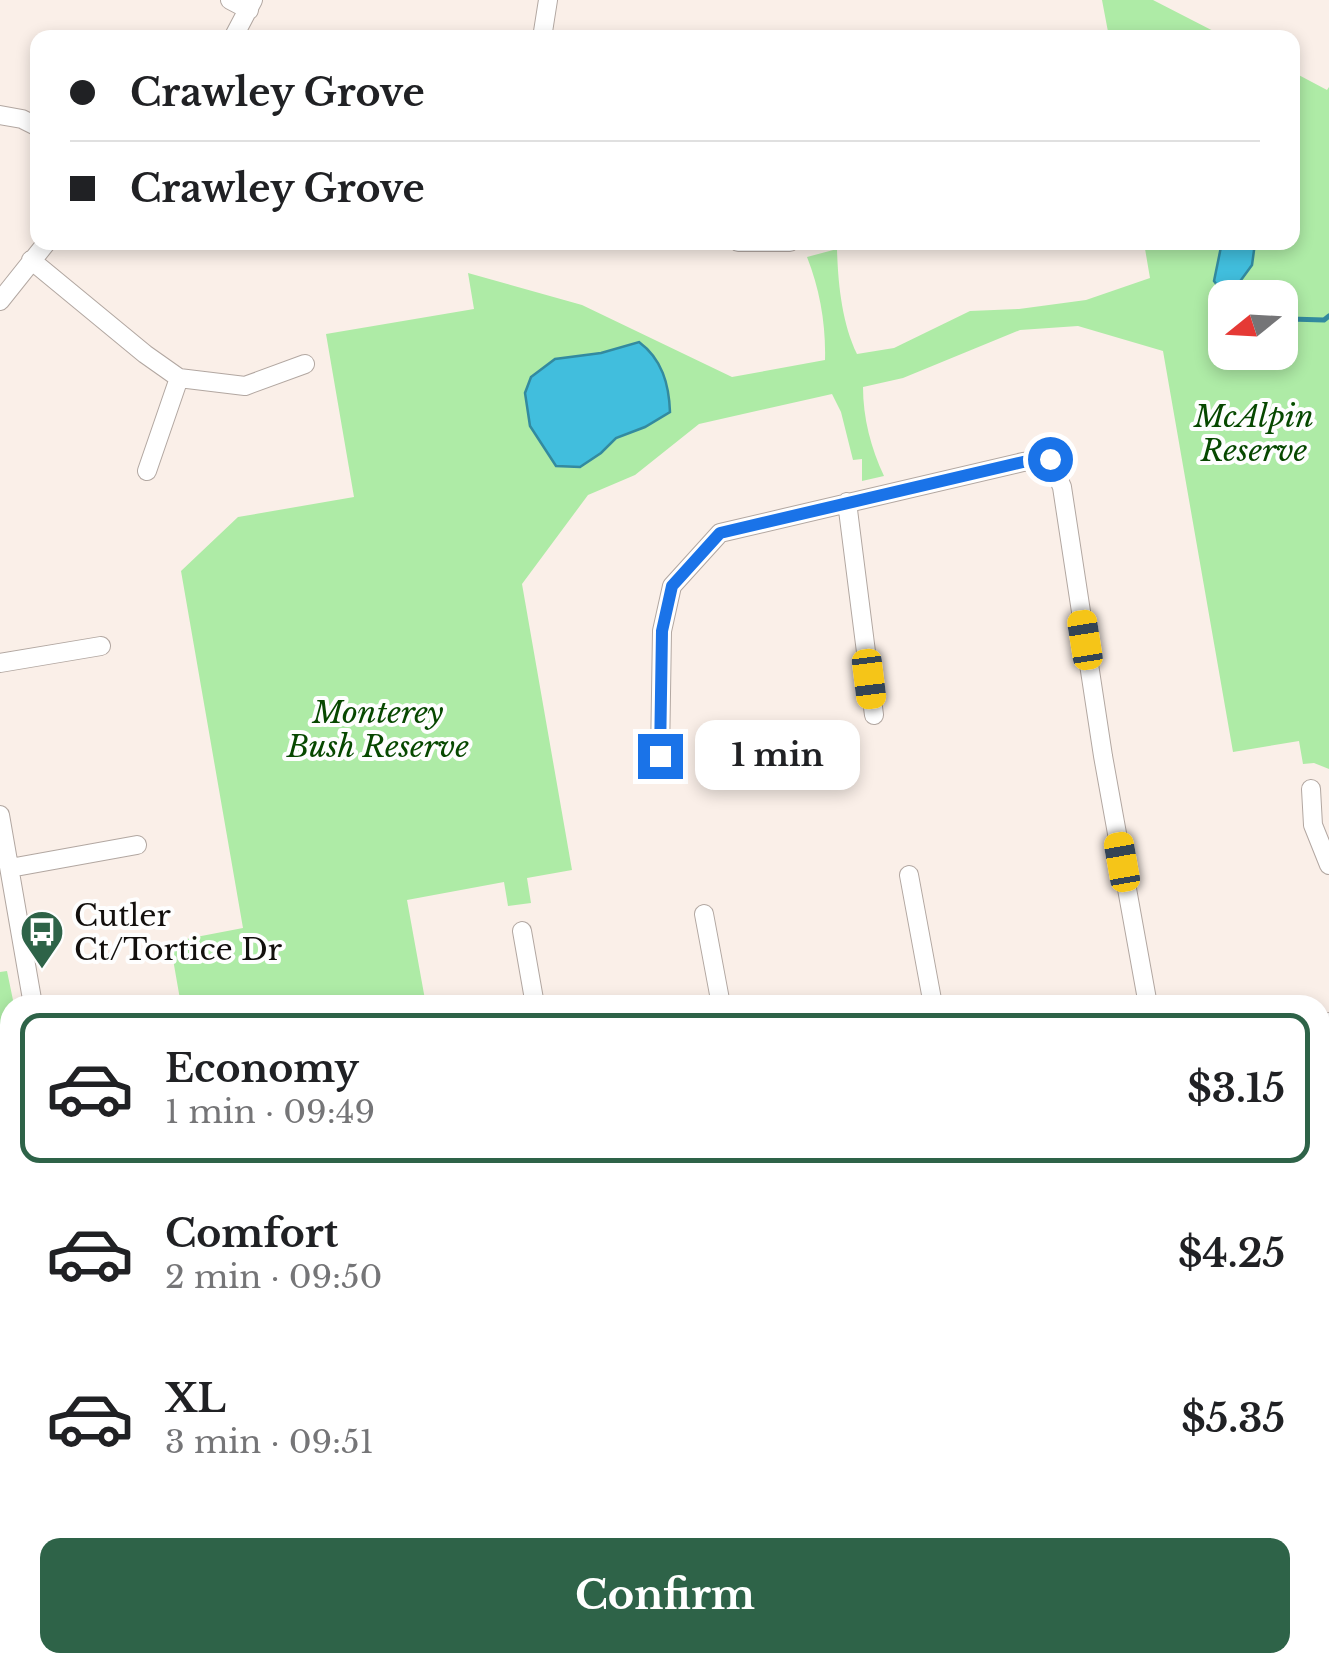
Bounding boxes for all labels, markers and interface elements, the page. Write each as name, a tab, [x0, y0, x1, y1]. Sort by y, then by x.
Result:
text: Crawley Grove	[130, 69, 425, 116]
text: Crawley Grove	[130, 165, 425, 212]
north arrow	[1208, 280, 1298, 370]
map controls	[1208, 280, 1298, 370]
park label: McAlpin Reserve	[1193, 398, 1314, 469]
route start	[1028, 437, 1073, 482]
car	[1065, 608, 1105, 672]
car	[850, 647, 888, 711]
park label: Monterey Bush Reserve	[286, 694, 469, 765]
callout: 1 min	[695, 721, 860, 791]
route end	[638, 734, 683, 779]
text: 1 min	[731, 735, 824, 775]
car	[1102, 830, 1142, 894]
place label: Cutler Ct/Tortice Dr	[74, 897, 283, 968]
bus stop icon: Cutler Ct/Tortice Dr	[19, 909, 65, 970]
icon: car	[45, 1043, 135, 1133]
text: Economy	[165, 1045, 359, 1092]
text: $3.15	[1187, 1065, 1285, 1112]
text: 1 min · 09:49	[165, 1092, 375, 1132]
icon: car	[45, 1208, 135, 1298]
text: Comfort	[165, 1210, 338, 1257]
text: $4.25	[1178, 1230, 1285, 1277]
text: 2 min · 09:50	[165, 1257, 382, 1297]
icon: car	[45, 1373, 135, 1463]
text: XL	[165, 1375, 226, 1422]
text: $5.35	[1181, 1395, 1285, 1442]
text: 3 min · 09:51	[165, 1422, 374, 1462]
button: Confirm	[40, 1538, 1290, 1653]

